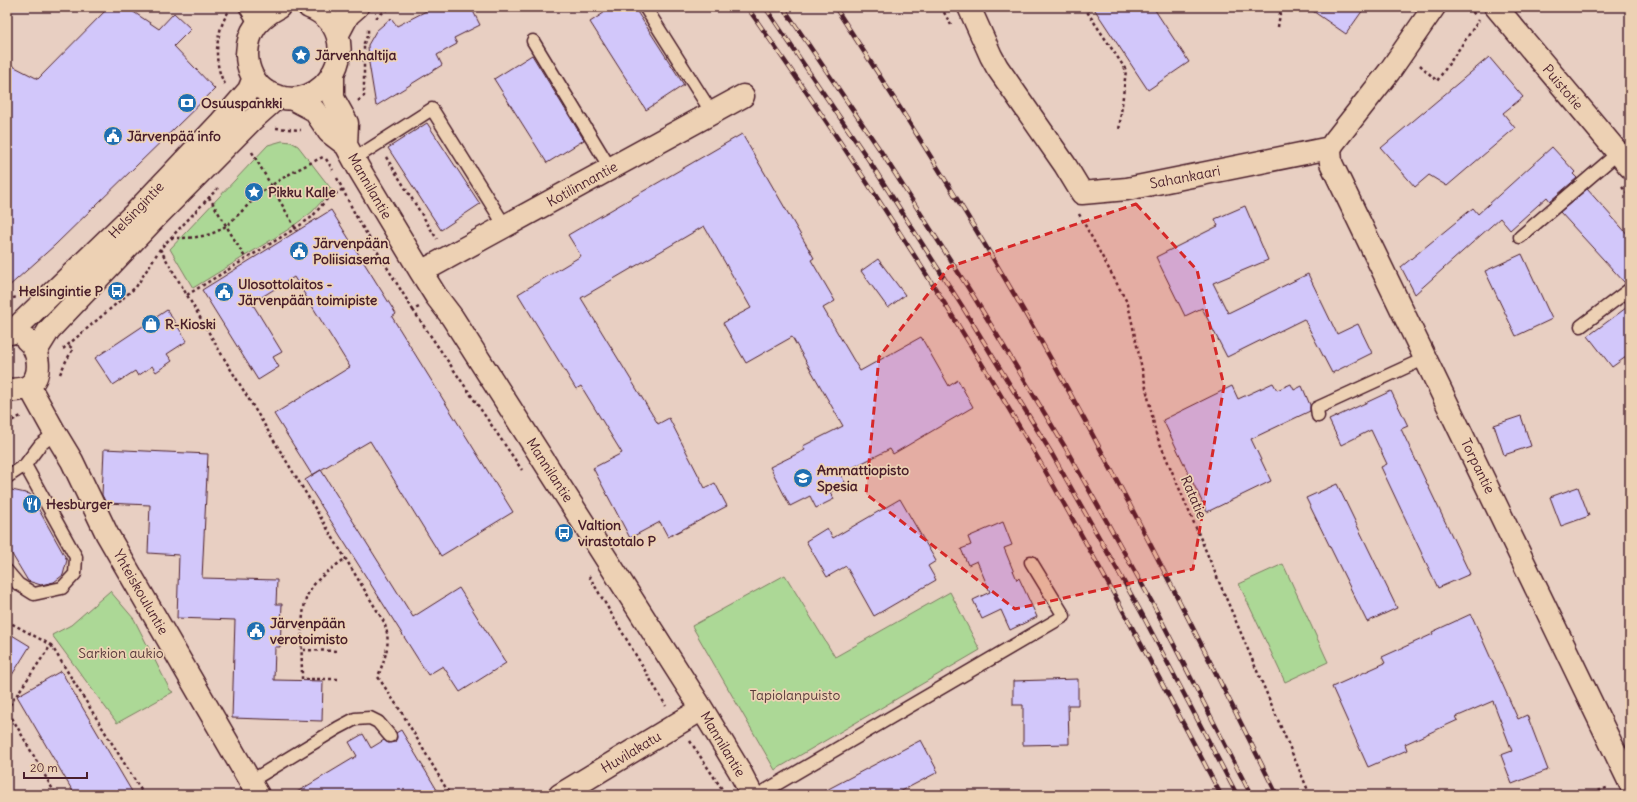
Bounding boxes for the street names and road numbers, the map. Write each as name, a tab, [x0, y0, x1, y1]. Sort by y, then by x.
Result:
street label: Puistotie	[1539, 61, 1587, 113]
street label: Mannilantie	[344, 150, 396, 222]
street label: Kotilinnantie	[544, 157, 620, 211]
street label: Sahankaari	[1148, 161, 1222, 193]
street label: Helsingintie	[104, 178, 168, 242]
street label: Mannilantie	[523, 434, 577, 506]
street label: Torpantie	[1457, 435, 1499, 497]
street label: Ratatie	[1177, 473, 1211, 521]
street label: Yhteiskouluntie	[109, 546, 173, 638]
street label: Mannilantie	[696, 708, 750, 780]
street label: Huvilakatu	[598, 727, 664, 777]

